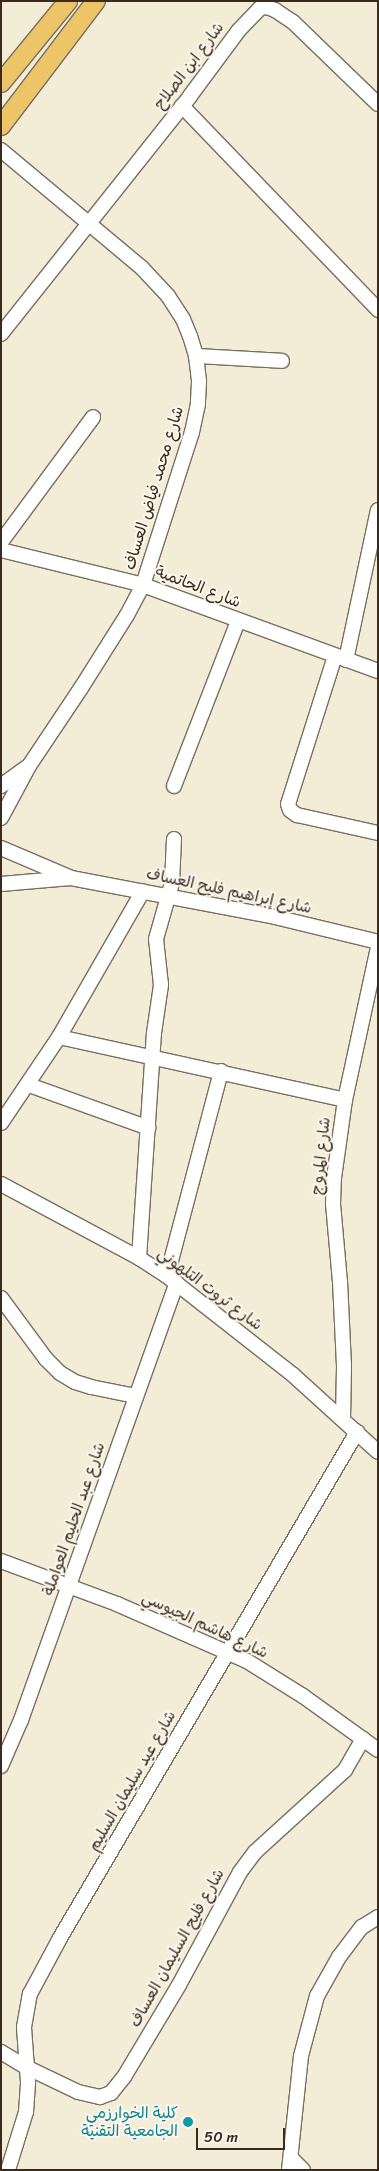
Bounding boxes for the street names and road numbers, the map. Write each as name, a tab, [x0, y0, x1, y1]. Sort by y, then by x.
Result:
street label: شارع ابن الصلاح	[150, 19, 228, 113]
street label: شارع محمد فياض العساف	[120, 404, 188, 572]
street label: شارع الحاتمية	[153, 562, 243, 612]
street label: شارع إبراهيم فليح العساف	[145, 864, 313, 918]
street label: شارع المروج	[307, 1116, 335, 1196]
street label: شارع ثروت التلهوني	[154, 1243, 266, 1335]
street label: شارع عبد الحليم العواملة	[39, 1440, 109, 1598]
street label: شارع هاشم الجيوسي	[139, 1587, 271, 1663]
street label: شارع عيد سليمان السليم	[84, 1707, 180, 1855]
street label: شارع فليح السليمان العساف	[125, 1865, 229, 2031]

